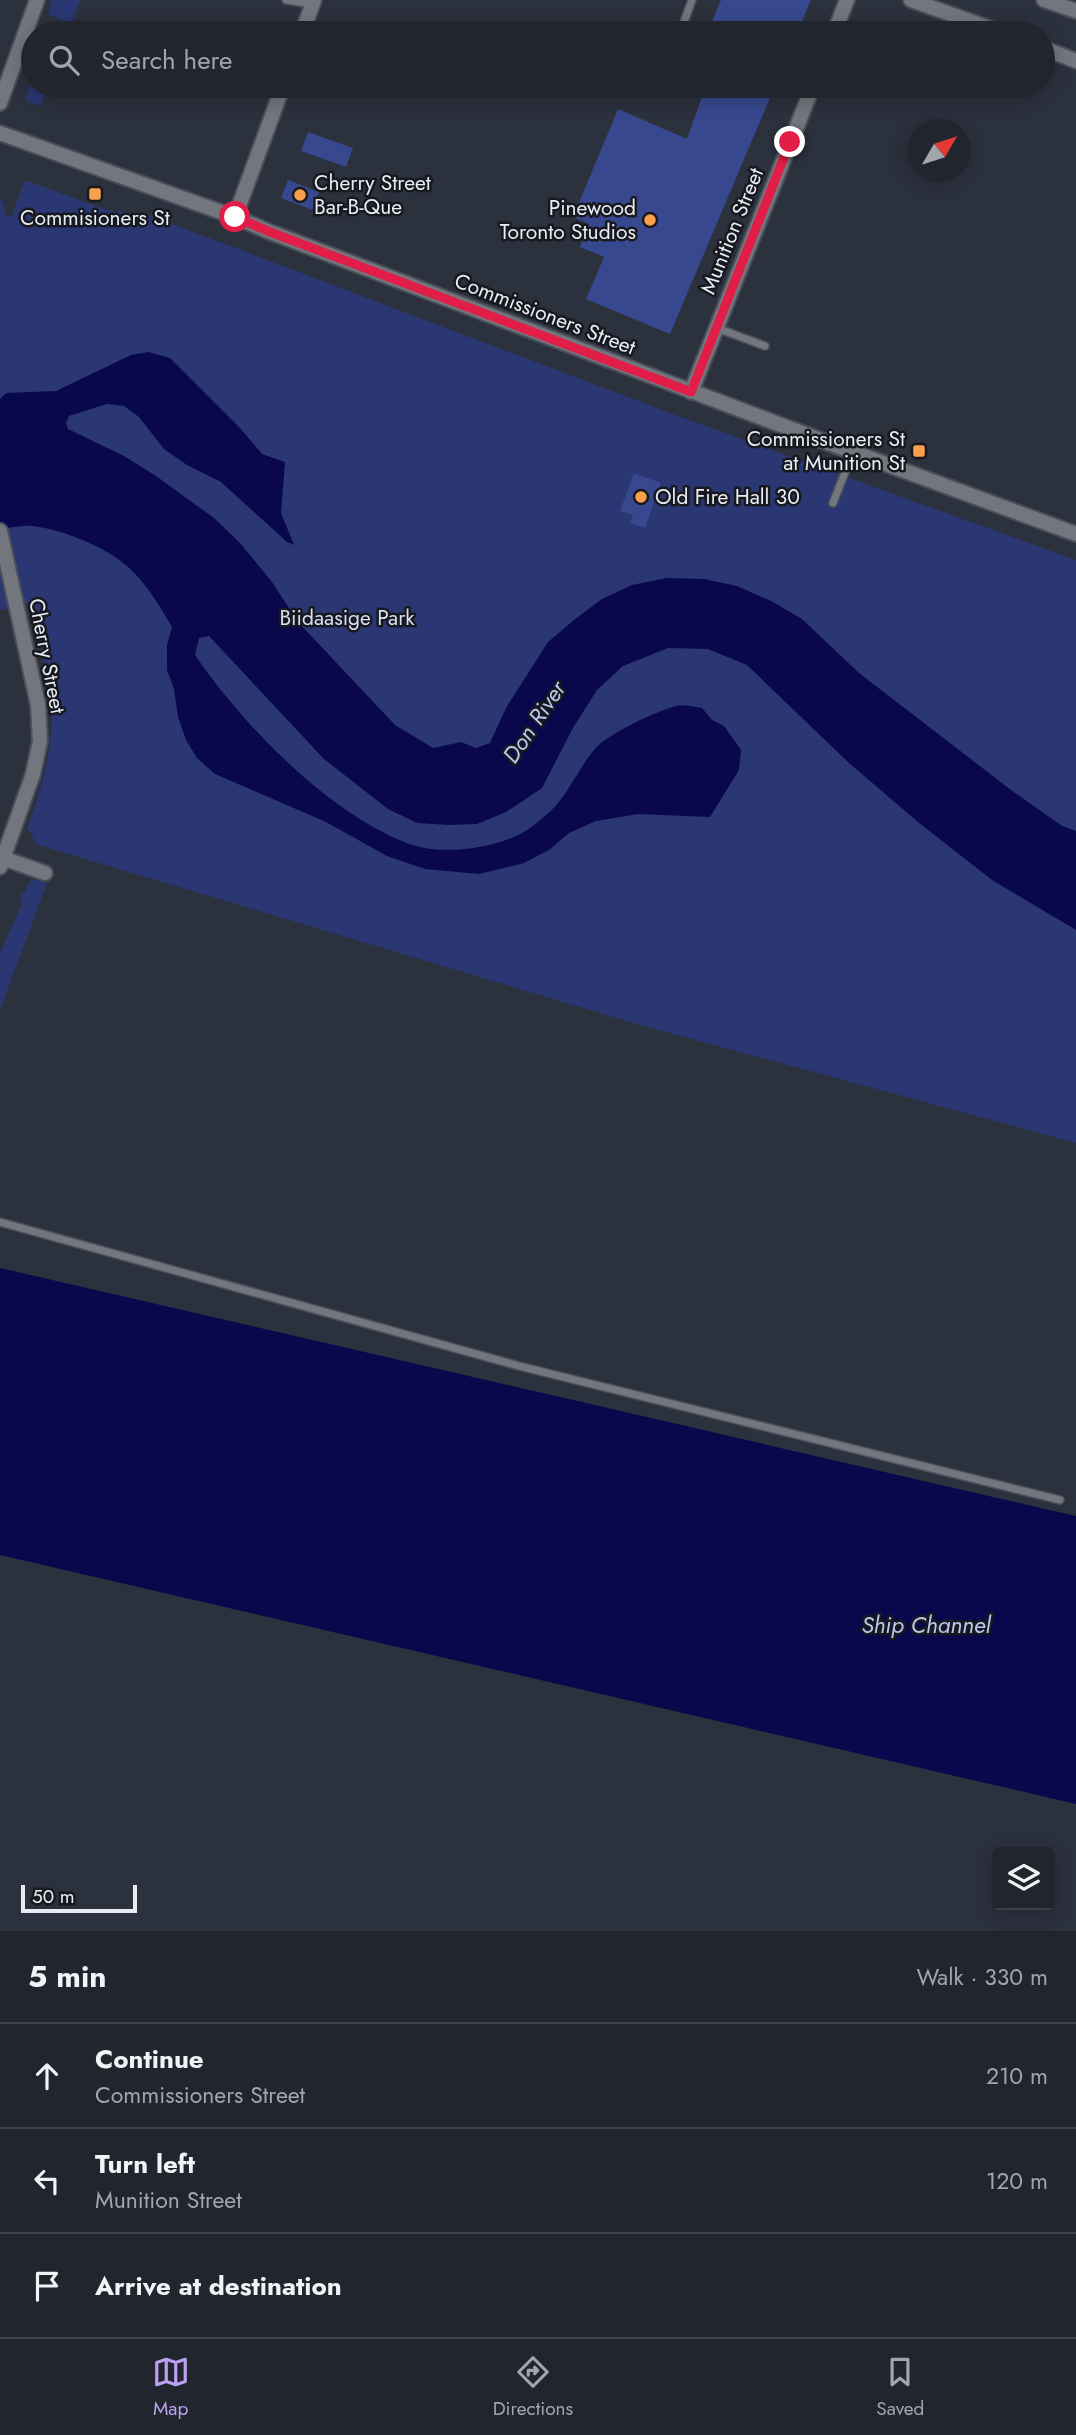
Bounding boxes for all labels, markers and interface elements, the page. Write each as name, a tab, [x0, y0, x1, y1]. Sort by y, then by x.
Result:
search box	[21, 21, 1055, 98]
icon: search	[45, 41, 83, 79]
text: Search here	[101, 41, 233, 79]
north arrow	[908, 119, 971, 182]
route end	[774, 126, 805, 157]
street label: Munition Street	[693, 163, 771, 299]
place label: Cherry Street Bar-B-Que	[314, 168, 431, 222]
marker: Commisioners St	[87, 186, 103, 202]
marker: Cherry Street Bar-B-Que	[292, 187, 308, 203]
place label: Pinewood Toronto Studios	[500, 193, 636, 247]
route start	[219, 201, 250, 232]
place label: Commisioners St	[20, 203, 170, 233]
marker: Pinewood Toronto Studios	[642, 212, 658, 228]
street label: Commissioners Street	[450, 266, 640, 362]
place label: Commissioners St at Munition St	[747, 424, 905, 478]
marker: Commissioners St at Munition St	[911, 443, 927, 459]
place label: Old Fire Hall 30	[655, 482, 800, 512]
marker: Old Fire Hall 30	[633, 489, 649, 505]
street label: Cherry Street	[21, 596, 73, 716]
park label: Biidaasige Park	[279, 603, 415, 633]
water label: Don River	[494, 673, 575, 770]
water label: Ship Channel	[861, 1608, 991, 1642]
map controls	[992, 1847, 1055, 1910]
button: layers	[992, 1847, 1055, 1910]
scale bar	[21, 1882, 136, 1914]
text: 50 m	[32, 1883, 75, 1910]
text: 5 min	[28, 1955, 106, 1998]
text: Walk · 330 m	[917, 1960, 1048, 1994]
text: Continue	[95, 2040, 204, 2078]
icon: ahead	[28, 2057, 66, 2095]
text: 210 m	[986, 2059, 1048, 2093]
text: Commissioners Street	[95, 2078, 305, 2112]
text: Turn left	[95, 2145, 195, 2183]
icon: left	[28, 2162, 66, 2200]
text: 120 m	[986, 2164, 1048, 2198]
text: Munition Street	[95, 2183, 242, 2217]
icon: arrive	[28, 2267, 66, 2305]
text: Arrive at destination	[95, 2267, 342, 2305]
tab: Map	[152, 2353, 190, 2422]
tab: Directions	[493, 2353, 573, 2422]
tab: Saved	[876, 2353, 924, 2422]

